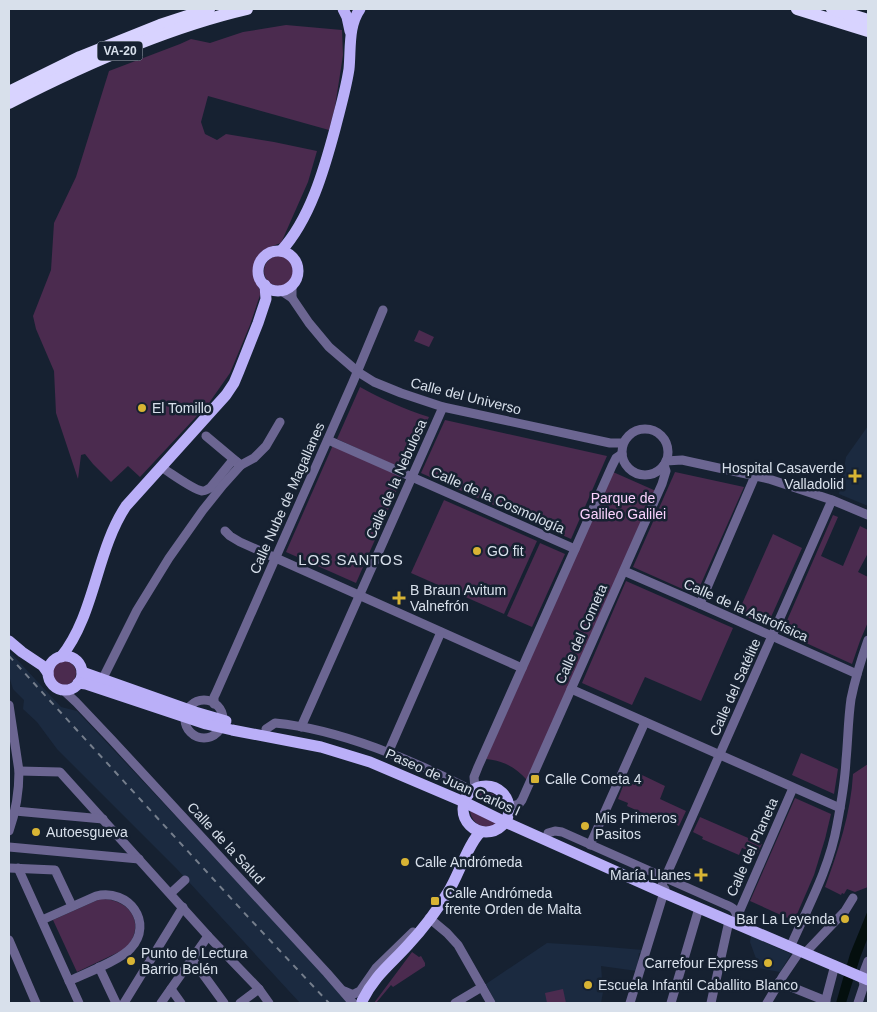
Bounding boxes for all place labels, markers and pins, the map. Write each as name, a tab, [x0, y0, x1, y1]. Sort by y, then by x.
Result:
place label: El Tomillo	[152, 400, 212, 416]
marker: El Tomillo	[136, 402, 148, 414]
place label: Hospital Casaverde Valladolid	[722, 460, 844, 492]
marker: Hospital Casaverde Valladolid	[848, 469, 862, 483]
place label: GO fit	[487, 543, 524, 559]
marker: GO fit	[471, 545, 483, 557]
place label: B Braun Avitum Valnefrón	[410, 582, 506, 614]
marker: B Braun Avitum Valnefrón	[392, 591, 406, 605]
place label: Calle Cometa 4	[545, 771, 642, 787]
marker: Calle Cometa 4	[529, 773, 541, 785]
place label: Mis Primeros Pasitos	[595, 810, 677, 842]
marker: Mis Primeros Pasitos	[579, 820, 591, 832]
place label: Autoesgueva	[46, 824, 128, 840]
marker: Autoesgueva	[30, 826, 42, 838]
place label: Calle Andrómeda	[415, 854, 523, 870]
marker: Calle Andrómeda	[399, 856, 411, 868]
place label: María Llanes	[610, 867, 691, 883]
marker: María Llanes	[695, 869, 707, 881]
place label: Calle Andrómeda frente Orden de Malta	[445, 885, 581, 917]
marker: Calle Andrómeda frente Orden de Malta	[429, 895, 441, 907]
place label: Bar La Leyenda	[736, 911, 835, 927]
marker: Bar La Leyenda	[839, 913, 851, 925]
place label: Punto de Lectura Barrio Belén	[141, 945, 248, 977]
marker: Punto de Lectura Barrio Belén	[125, 955, 137, 967]
place label: Carrefour Express	[644, 955, 758, 971]
marker: Carrefour Express	[762, 957, 774, 969]
place label: Escuela Infantil Caballito Blanco	[598, 977, 798, 993]
marker: Escuela Infantil Caballito Blanco	[582, 979, 594, 991]

